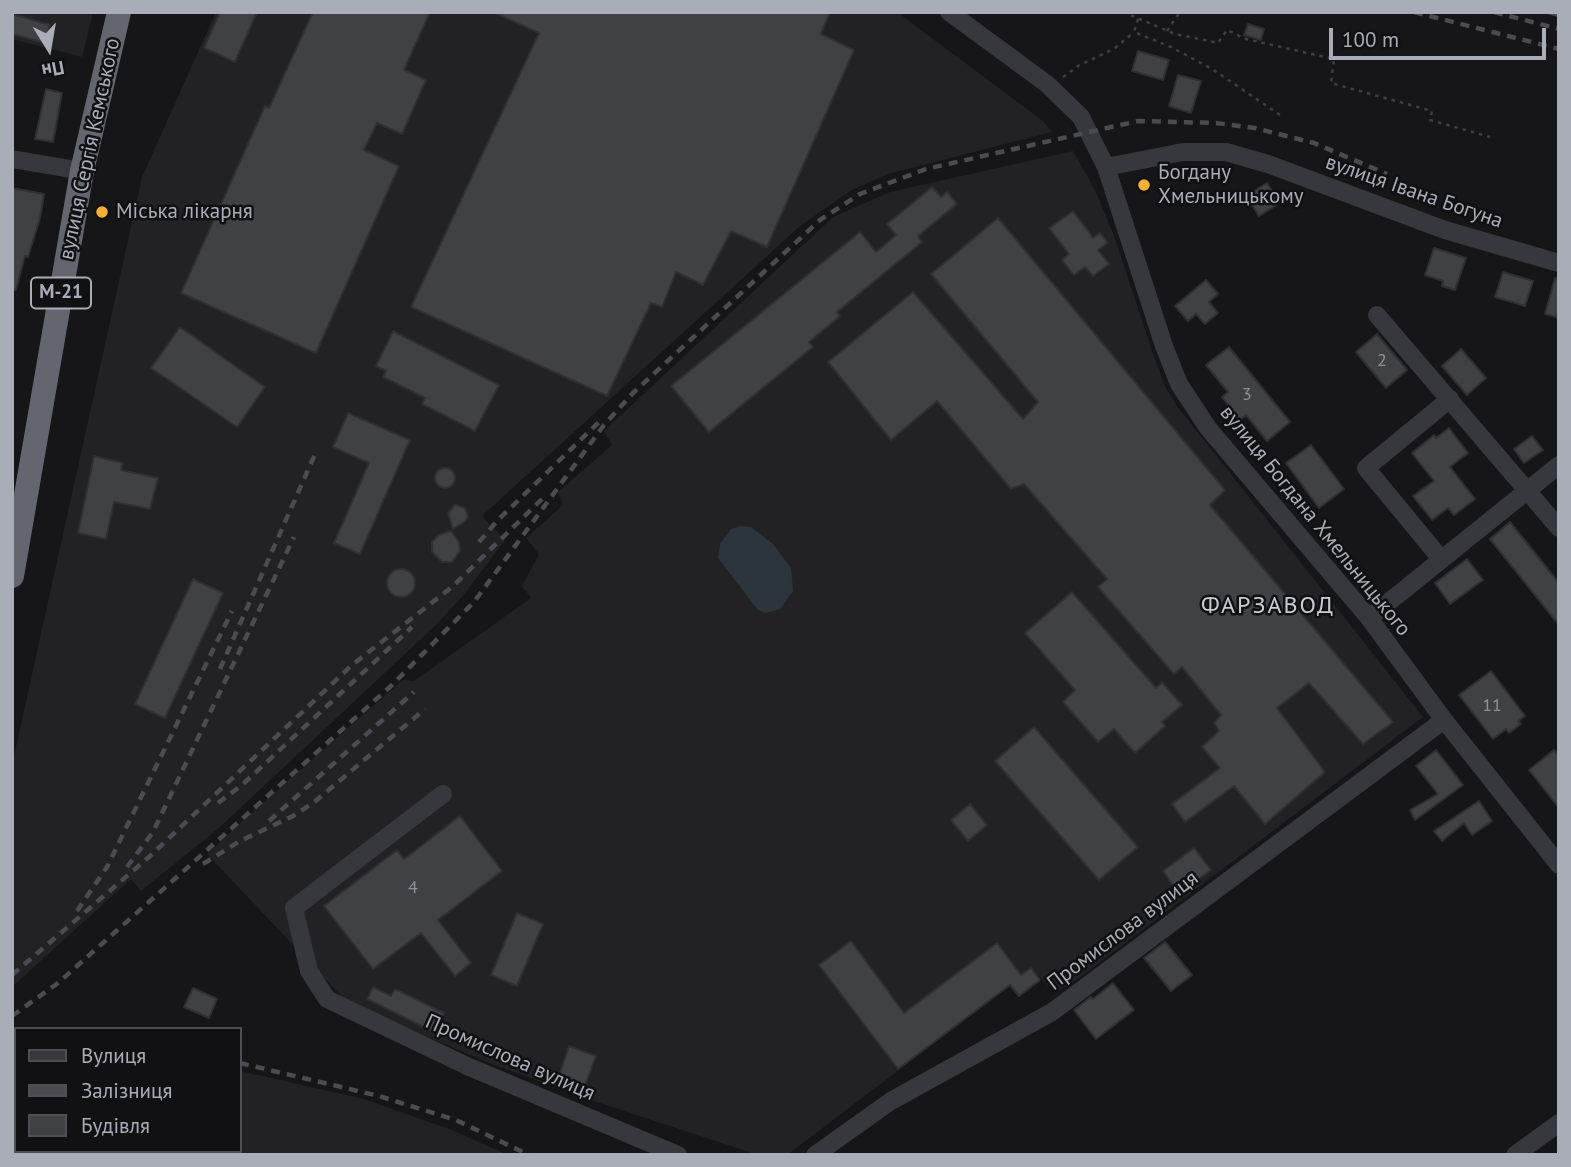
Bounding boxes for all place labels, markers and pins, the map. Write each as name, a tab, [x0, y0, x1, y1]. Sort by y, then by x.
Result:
place label: Богдану Хмельницькому	[1158, 160, 1303, 210]
marker: Богдану Хмельницькому	[1136, 177, 1152, 193]
place label: Міська лікарня	[116, 199, 253, 225]
marker: Міська лікарня	[94, 204, 110, 220]

